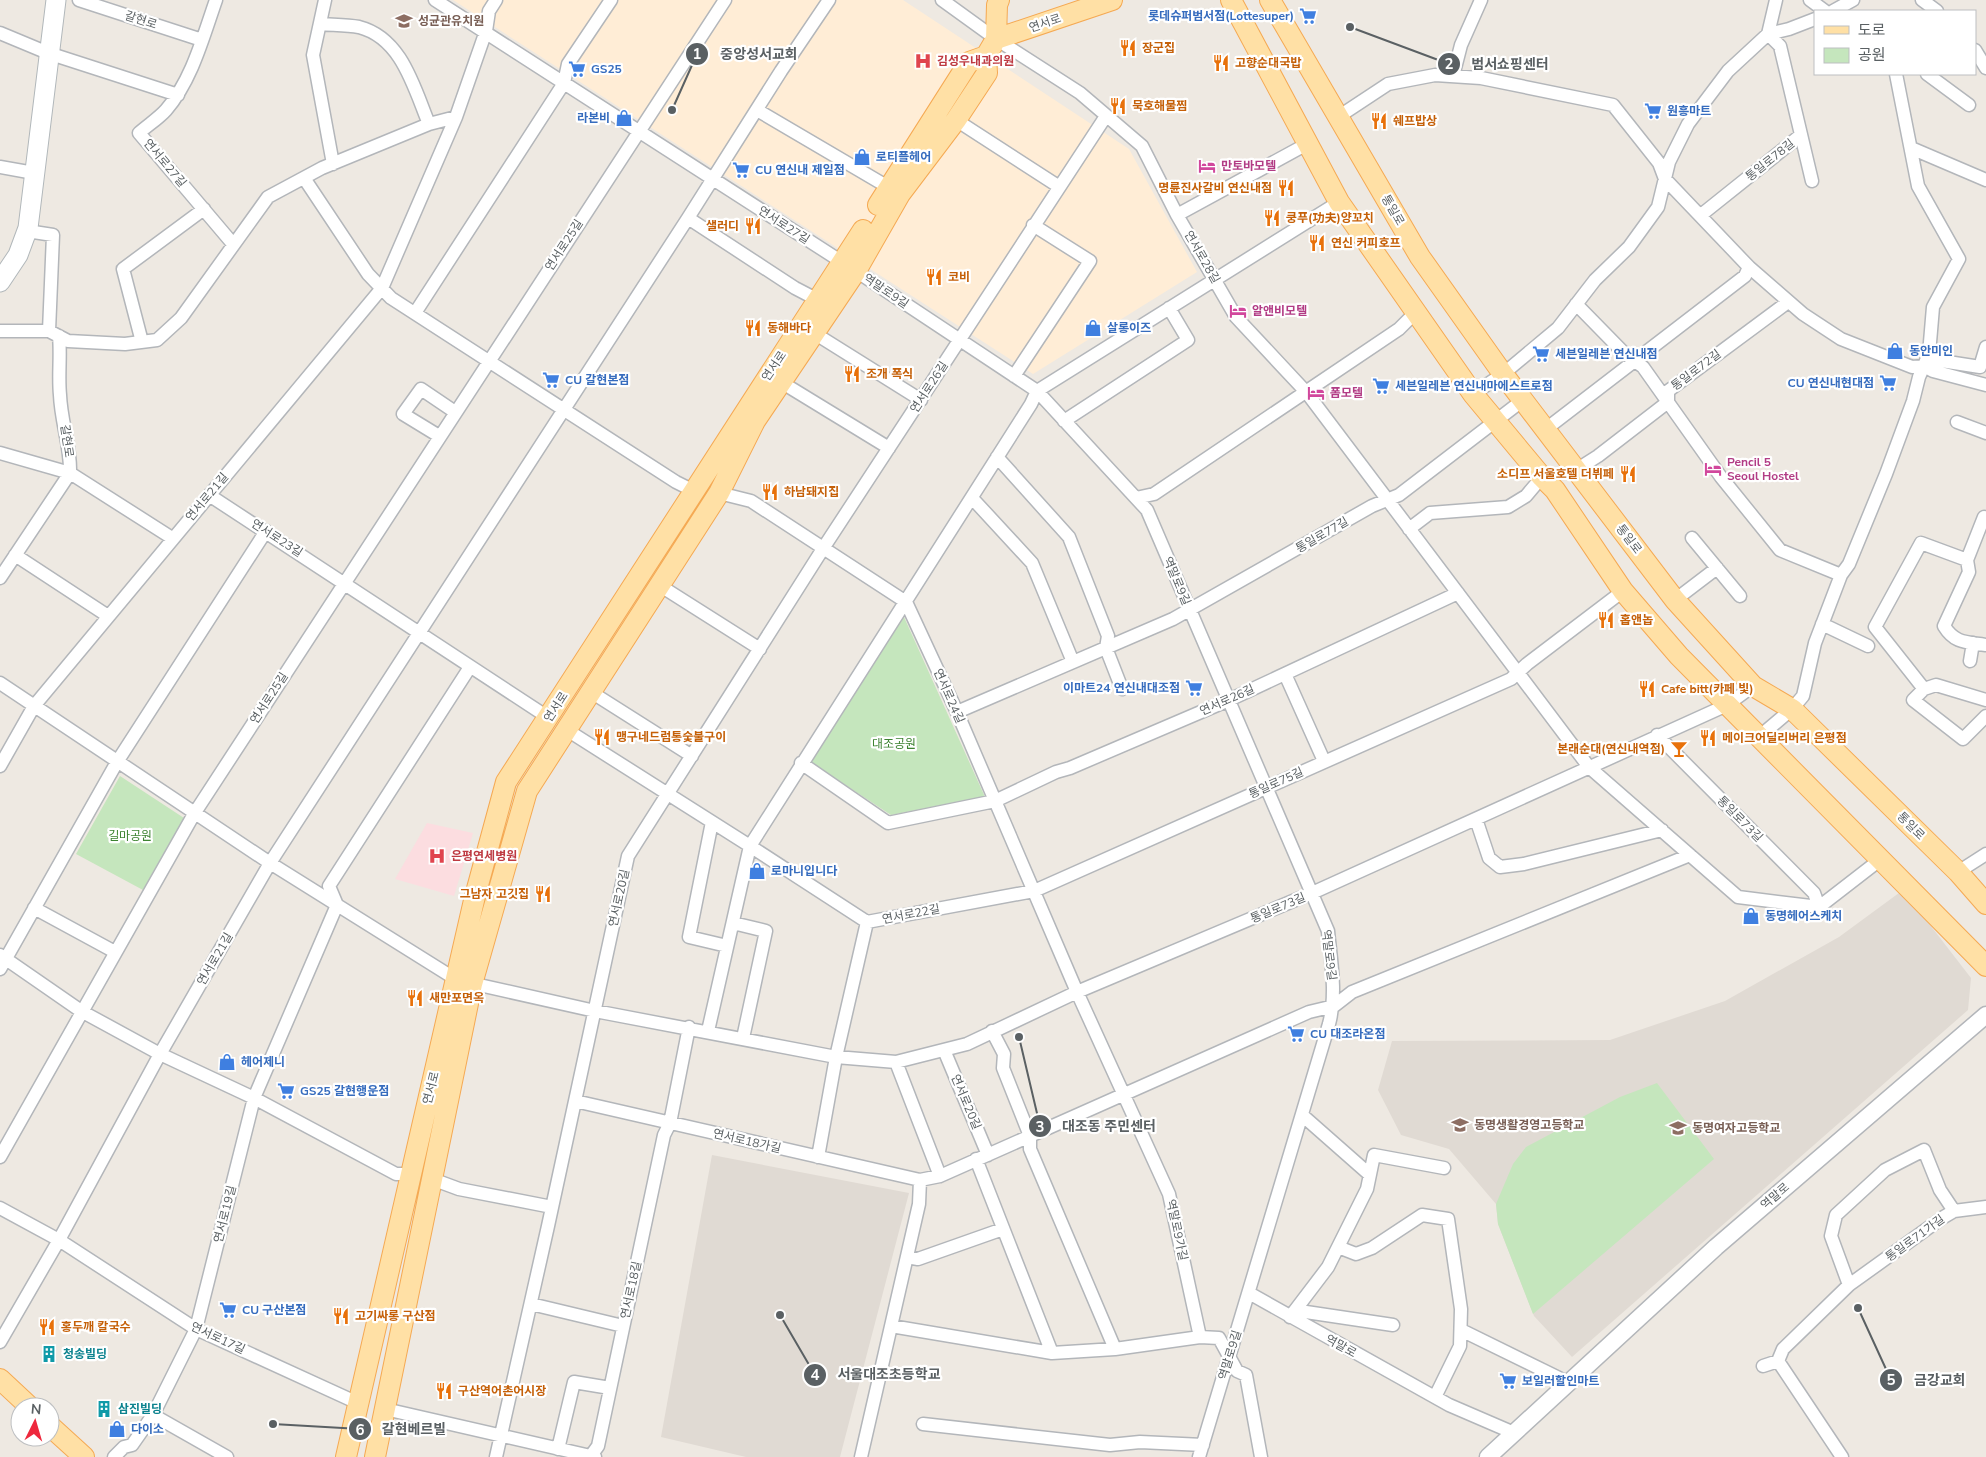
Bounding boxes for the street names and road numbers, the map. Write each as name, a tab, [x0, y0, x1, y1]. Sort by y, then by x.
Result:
street label: 갈현로	[123, 7, 159, 33]
street label: 연서로	[1027, 10, 1063, 36]
street label: 연서로27길	[140, 135, 190, 191]
street label: 통일로78길	[1742, 135, 1798, 185]
street label: 통일로	[1378, 192, 1408, 228]
street label: 연서로27길	[755, 202, 813, 248]
street label: 연서로25길	[541, 216, 587, 274]
street label: 연서로28길	[1180, 228, 1224, 286]
street label: 역말로9길	[860, 270, 912, 312]
street label: 통일로72길	[1668, 346, 1724, 394]
street label: 연서로	[758, 348, 790, 384]
street label: 연서로26길	[906, 358, 952, 416]
street label: 갈현로	[57, 423, 77, 459]
street label: 연서로21길	[182, 469, 232, 525]
street label: 통일로77길	[1293, 513, 1351, 557]
street label: 연서로23길	[248, 515, 306, 561]
street label: 통일로	[1613, 521, 1645, 557]
street label: 역말로9길	[1160, 554, 1194, 608]
street label: 연서로24길	[930, 666, 968, 726]
street label: 연서로25길	[246, 669, 292, 727]
street label: 연서로26길	[1197, 681, 1257, 719]
street label: 연서로	[540, 689, 572, 725]
street label: 통일로75길	[1246, 764, 1306, 802]
street label: 통일로73길	[1714, 793, 1766, 845]
street label: 통일로	[1894, 809, 1928, 843]
street label: 연서로20길	[605, 868, 633, 928]
street label: 통일로73길	[1248, 889, 1308, 927]
street label: 연서로22길	[881, 901, 941, 927]
street label: 역말로9길	[1318, 929, 1340, 981]
street label: 연서로21길	[193, 930, 237, 988]
street label: 연서로	[419, 1070, 443, 1106]
street label: 연서로20길	[947, 1072, 985, 1132]
street label: 연서로18가길	[711, 1125, 783, 1157]
street label: 역말로	[1757, 1179, 1793, 1213]
street label: 연서로19길	[210, 1184, 240, 1244]
street label: 역말로9가길	[1163, 1198, 1191, 1262]
street label: 통일로71가길	[1882, 1211, 1948, 1265]
street label: 연서로18길	[617, 1260, 645, 1320]
street label: 연서로17길	[188, 1318, 248, 1358]
street label: 역말로9길	[1215, 1328, 1245, 1382]
street label: 역말로	[1323, 1331, 1359, 1361]

